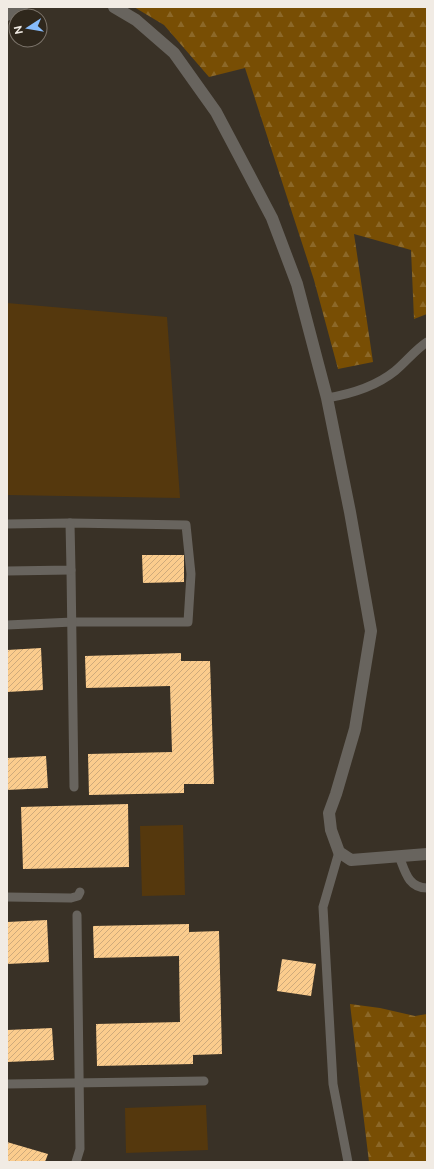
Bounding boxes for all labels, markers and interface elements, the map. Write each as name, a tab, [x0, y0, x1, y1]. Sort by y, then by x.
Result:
north arrow	[8, 8, 48, 48]
text: N	[11, 25, 26, 35]

